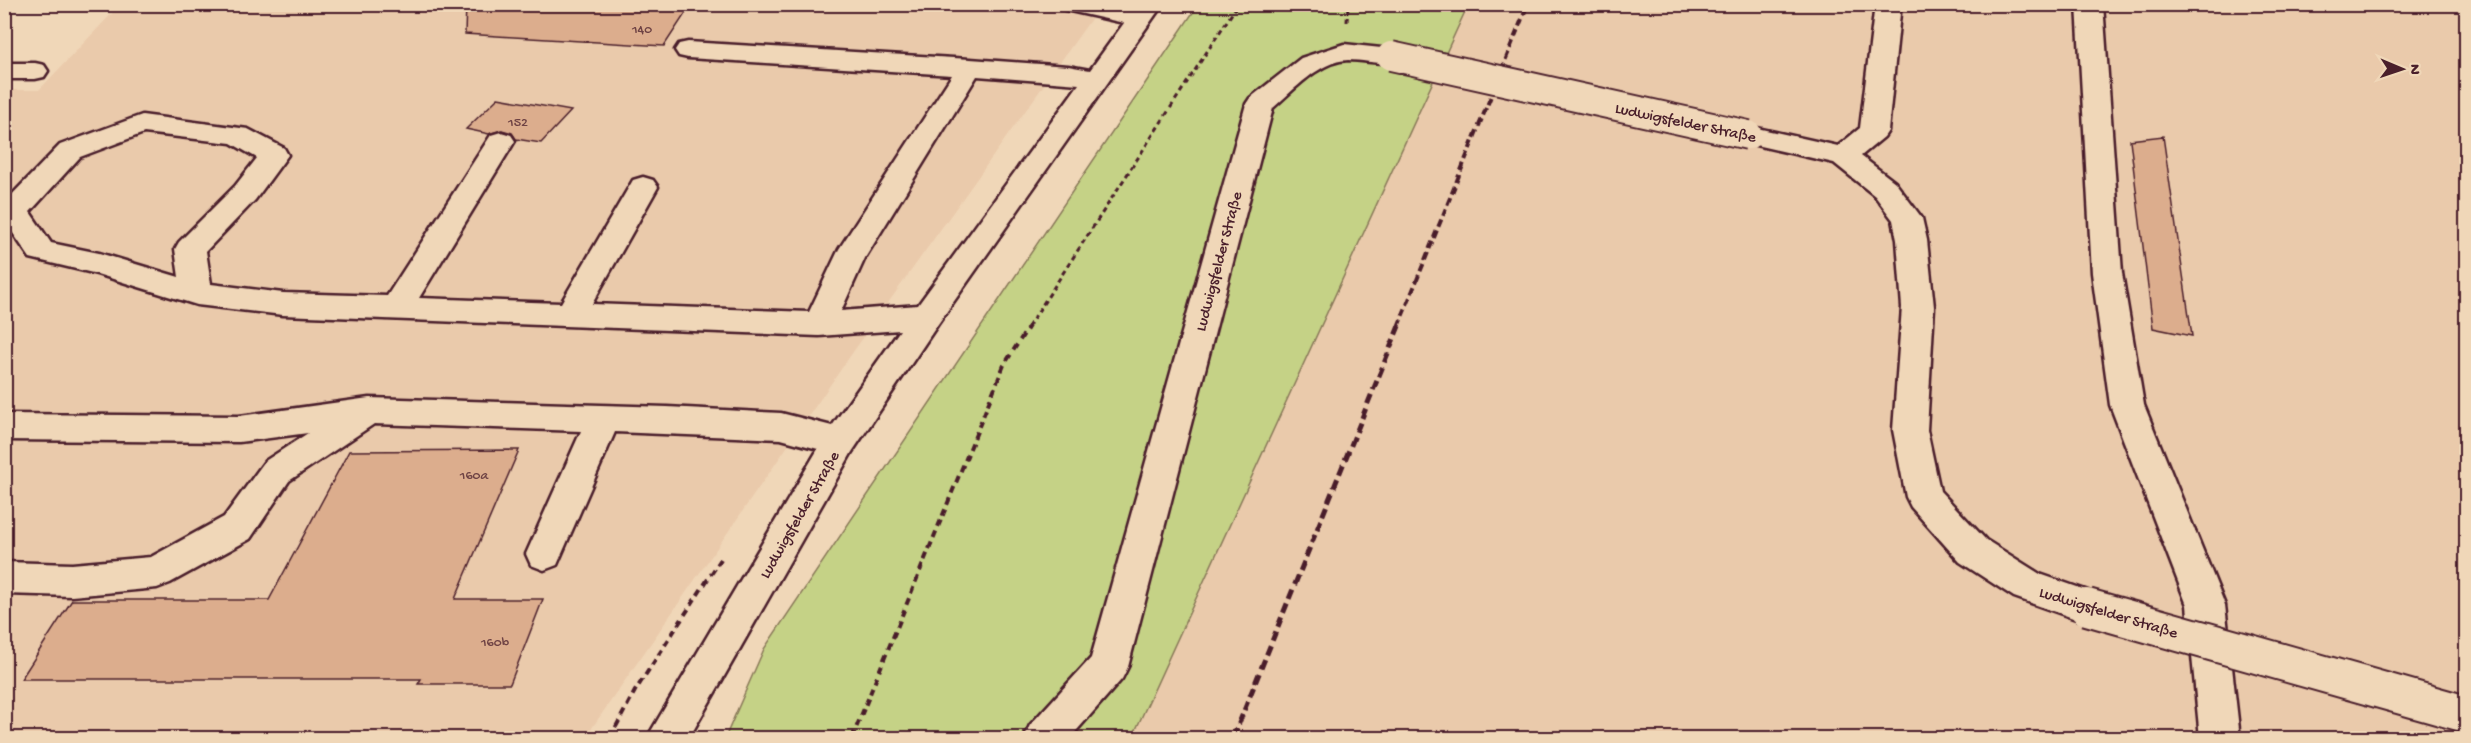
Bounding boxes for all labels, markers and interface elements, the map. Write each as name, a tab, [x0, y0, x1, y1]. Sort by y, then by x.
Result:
house number: 140	[631, 22, 652, 39]
north arrow	[2372, 39, 2432, 99]
text: N	[2404, 64, 2423, 76]
street label: Ludwigsfelder Straße	[1613, 100, 1758, 149]
house number: 152	[507, 115, 528, 132]
street label: Ludwigsfelder Straße	[1193, 189, 1248, 334]
street label: Ludwigsfelder Straße	[757, 448, 846, 583]
house number: 160a	[459, 468, 489, 485]
street label: Ludwigsfelder Straße	[2036, 584, 2180, 645]
house number: 160b	[480, 635, 510, 652]

